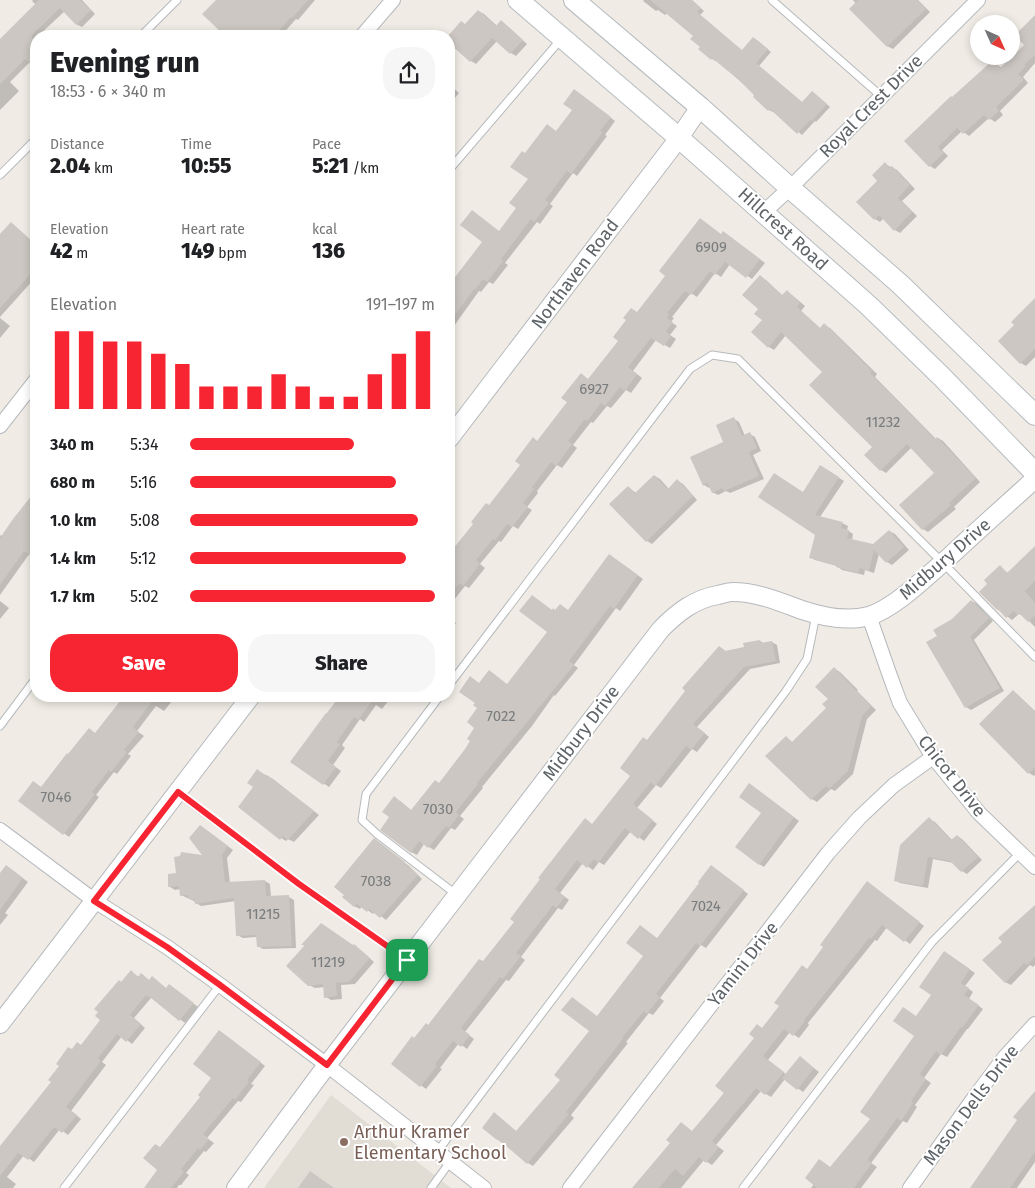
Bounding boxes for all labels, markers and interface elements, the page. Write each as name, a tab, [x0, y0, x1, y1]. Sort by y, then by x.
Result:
north arrow	[970, 15, 1020, 65]
map controls	[970, 15, 1020, 65]
text: Evening run	[50, 46, 200, 79]
button: share	[383, 47, 435, 99]
street label: Royal Crest Drive	[815, 50, 927, 162]
text: 18:53 · 6 × 340 m	[50, 82, 166, 101]
text: Distance	[50, 136, 104, 153]
text: Time	[181, 136, 212, 153]
text: Pace	[312, 136, 341, 153]
text: 2.04	[50, 153, 90, 179]
text: 10:55	[181, 153, 231, 179]
text: 5:21	[312, 153, 349, 179]
text: km	[90, 160, 113, 177]
text: /km	[349, 160, 379, 177]
street label: Hillcrest Road	[733, 183, 833, 275]
street label: Northaven Road	[527, 215, 623, 333]
text: Elevation	[50, 221, 109, 238]
text: Heart rate	[181, 221, 245, 238]
text: kcal	[312, 221, 337, 238]
text: 42	[50, 238, 73, 264]
text: 149	[181, 238, 215, 264]
text: 136	[312, 238, 345, 264]
house number: 6909	[695, 238, 727, 256]
text: m	[73, 245, 88, 262]
text: bpm	[215, 245, 247, 262]
text: Elevation	[50, 295, 117, 314]
text: 191–197 m	[366, 295, 435, 314]
house number: 6927	[579, 380, 609, 398]
house number: 11232	[866, 413, 900, 431]
text: 340 m	[50, 435, 94, 454]
text: 5:34	[130, 435, 158, 454]
text: 680 m	[50, 473, 95, 492]
text: 5:16	[130, 473, 157, 492]
text: 1.0 km	[50, 511, 97, 530]
text: 5:08	[130, 511, 160, 530]
street label: Midbury Drive	[895, 513, 995, 605]
text: 1.4 km	[50, 549, 96, 568]
text: 5:12	[130, 549, 156, 568]
text: 1.7 km	[50, 587, 95, 606]
text: 5:02	[130, 587, 159, 606]
button: Save	[50, 634, 238, 692]
button: Share	[248, 634, 435, 692]
street label: Midbury Drive	[538, 681, 624, 785]
house number: 7022	[486, 707, 516, 725]
street label: Chicot Drive	[913, 731, 991, 821]
house number: 7046	[41, 788, 71, 806]
house number: 7030	[423, 800, 453, 818]
house number: 7038	[361, 872, 391, 890]
house number: 7024	[691, 897, 721, 915]
house number: 11215	[246, 905, 280, 923]
street label: Yamini Drive	[703, 917, 783, 1011]
pin	[386, 939, 428, 981]
icon: arrive	[393, 946, 421, 974]
house number: 11219	[311, 953, 345, 971]
street label: Mason Dells Drive	[919, 1040, 1023, 1170]
place label: Arthur Kramer Elementary School	[354, 1121, 506, 1164]
marker: Arthur Kramer Elementary School	[338, 1136, 350, 1148]

